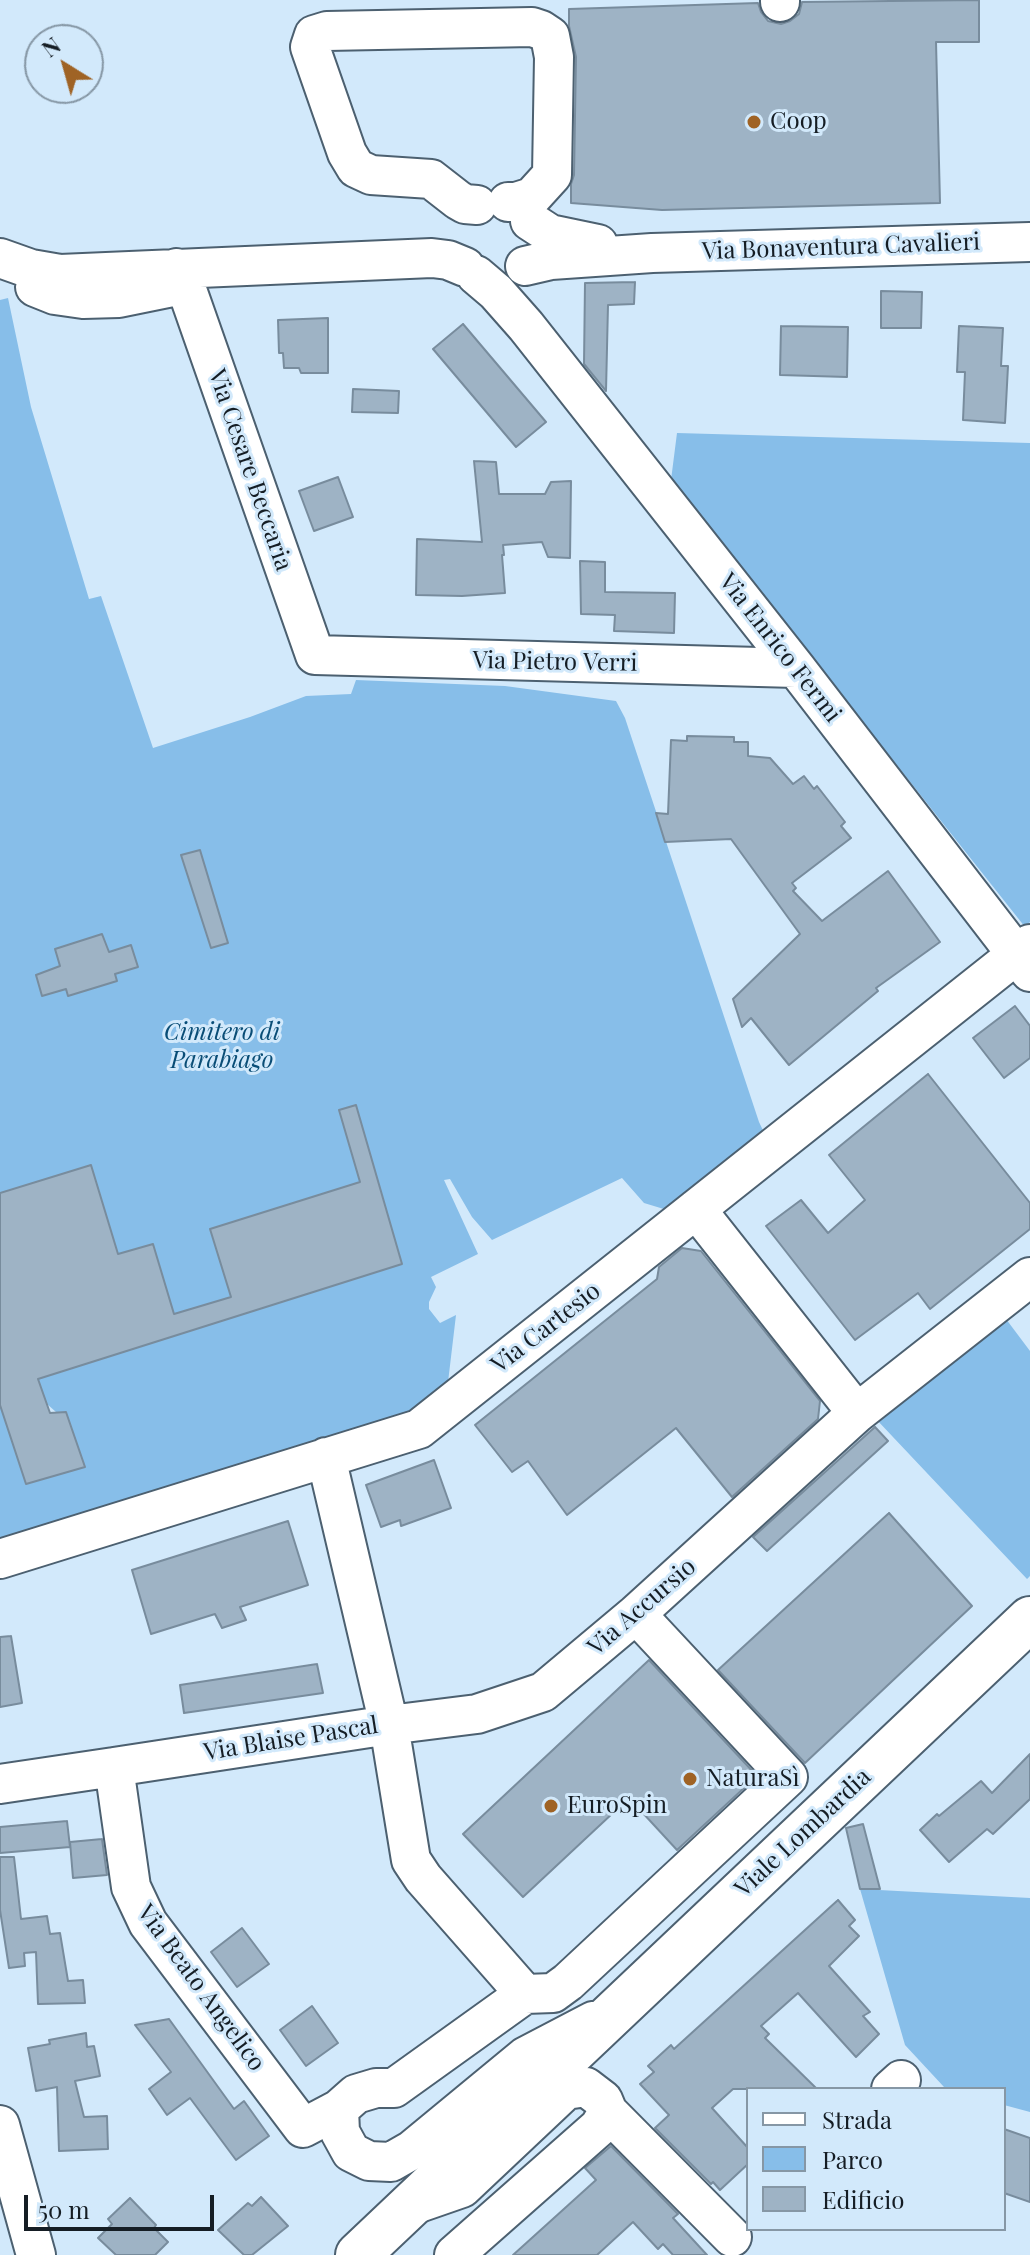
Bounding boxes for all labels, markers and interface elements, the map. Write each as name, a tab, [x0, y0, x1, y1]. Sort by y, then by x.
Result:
north arrow	[24, 24, 104, 104]
text: N	[35, 30, 66, 63]
place label: Coop	[770, 108, 827, 136]
marker: Coop	[745, 113, 763, 131]
street label: Via Bonaventura Cavalieri	[701, 228, 981, 266]
street label: Via Cesare Beccaria	[202, 366, 298, 574]
street label: Via Enrico Fermi	[713, 568, 847, 728]
street label: Via Pietro Verri	[472, 646, 638, 678]
park label: Cimitero di Parabiago	[164, 1019, 280, 1075]
street label: Via Cartesio	[486, 1277, 606, 1379]
street label: Via Accursio	[582, 1552, 702, 1662]
street label: Via Blaise Pascal	[202, 1711, 380, 1767]
street label: Viale Lombardia	[729, 1763, 877, 1903]
place label: NaturaSì	[706, 1765, 799, 1793]
marker: NaturaSì	[681, 1770, 699, 1788]
place label: EuroSpin	[567, 1792, 667, 1820]
marker: EuroSpin	[542, 1797, 560, 1815]
street label: Via Beato Angelico	[131, 1899, 271, 2077]
legend	[746, 2087, 1006, 2231]
text: Strada	[822, 2103, 892, 2135]
text: Parco	[822, 2143, 883, 2175]
scale bar	[28, 2179, 218, 2229]
text: Edificio	[822, 2183, 904, 2215]
text: 50 m	[38, 2193, 90, 2225]

